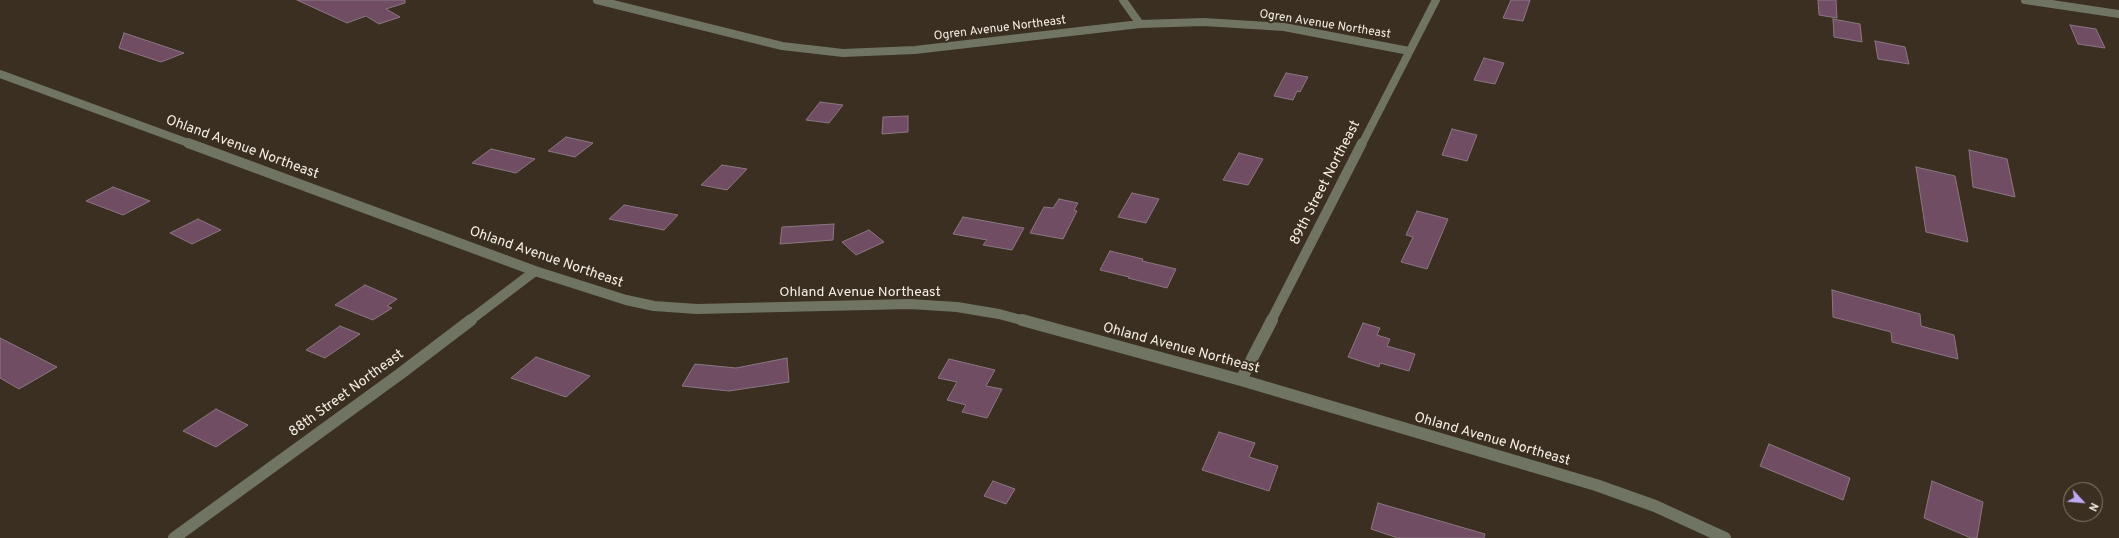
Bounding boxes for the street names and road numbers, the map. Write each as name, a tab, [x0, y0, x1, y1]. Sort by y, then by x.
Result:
street label: Ogren Avenue Northeast	[1258, 7, 1392, 43]
street label: Ogren Avenue Northeast	[933, 14, 1067, 44]
street label: Ohland Avenue Northeast	[163, 112, 321, 184]
street label: 89th Street Northeast	[1287, 118, 1365, 248]
street label: Ohland Avenue Northeast	[467, 224, 625, 292]
street label: Ohland Avenue Northeast	[779, 285, 941, 301]
street label: Ohland Avenue Northeast	[1101, 320, 1261, 378]
street label: 88th Street Northeast	[286, 347, 408, 441]
street label: Ohland Avenue Northeast	[1412, 410, 1572, 470]

